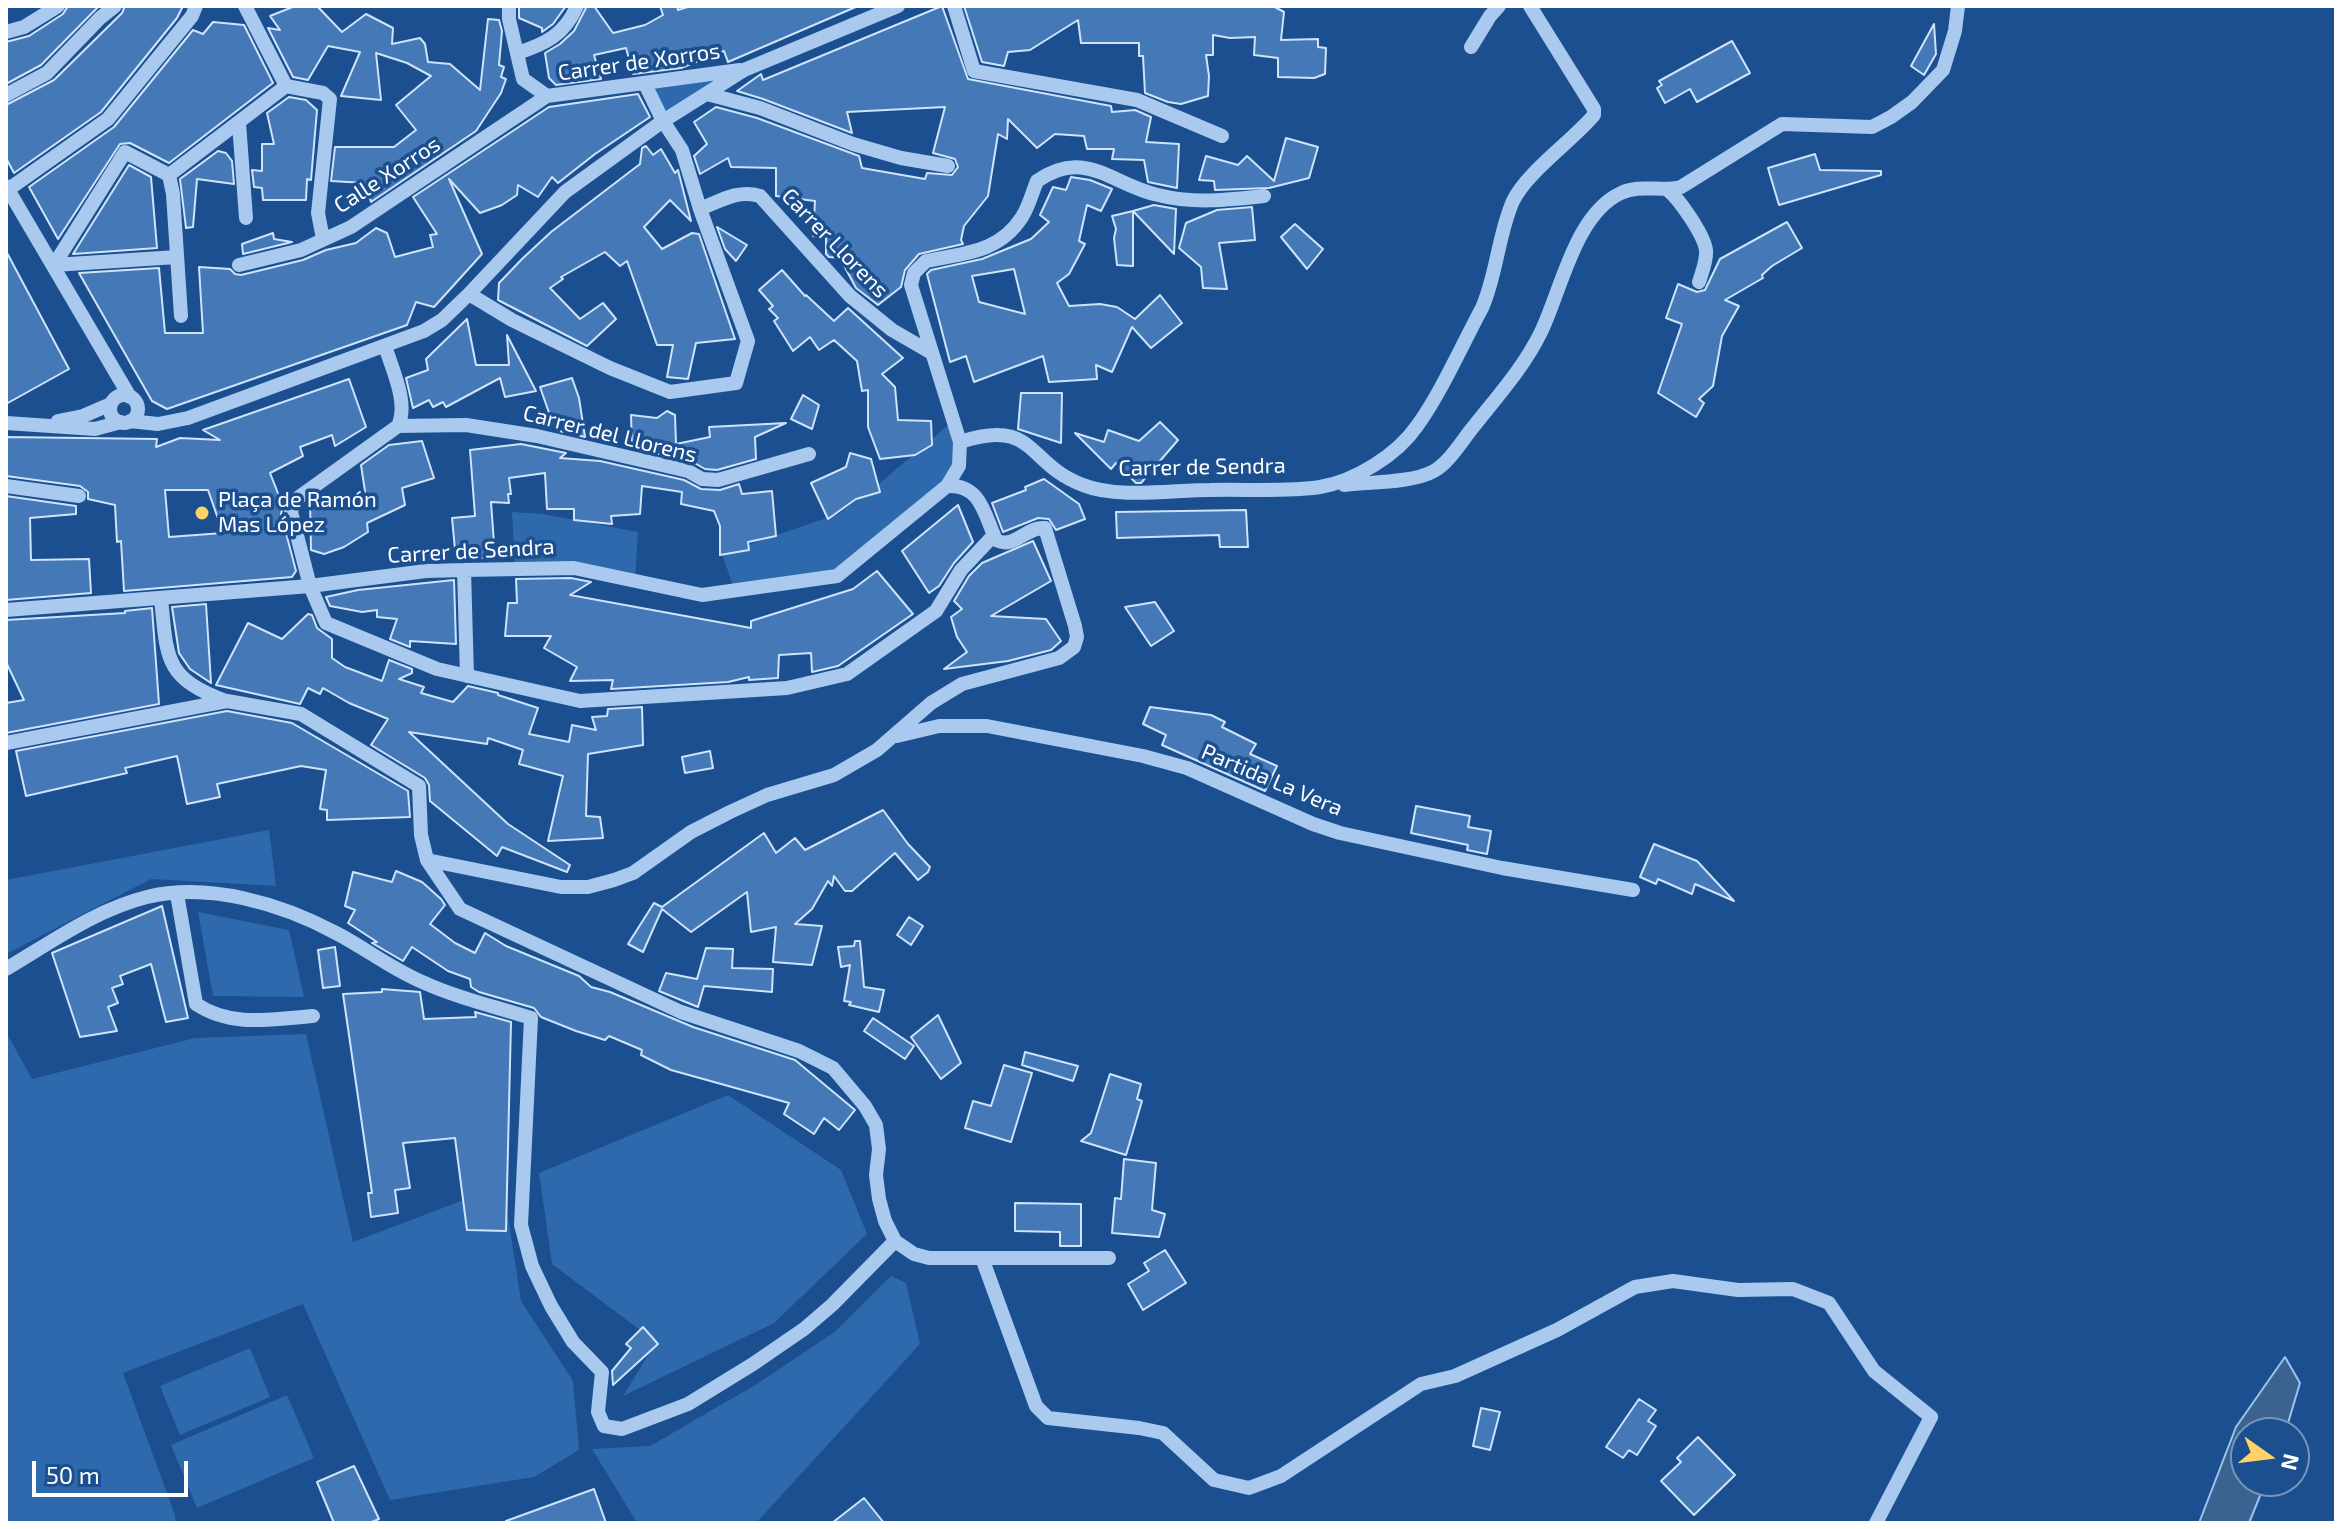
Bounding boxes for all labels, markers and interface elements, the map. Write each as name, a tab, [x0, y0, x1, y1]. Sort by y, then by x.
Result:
street label: Carrer de Xorros	[556, 38, 722, 86]
street label: Calle Xorros	[329, 131, 445, 219]
street label: Carrer Llorens	[776, 183, 894, 303]
street label: Carrer del Llorens	[520, 400, 700, 468]
street label: Carrer de Sendra	[1118, 452, 1286, 482]
place label: Plaça de Ramón Mas López	[218, 487, 377, 538]
marker: Plaça de Ramón Mas López	[193, 504, 211, 522]
street label: Carrer de Sendra	[387, 533, 555, 569]
street label: Partida La Vera	[1197, 738, 1347, 822]
north arrow	[2230, 1417, 2310, 1497]
scale bar	[36, 1445, 192, 1495]
text: N	[2277, 1451, 2306, 1473]
text: 50 m	[46, 1460, 100, 1489]

